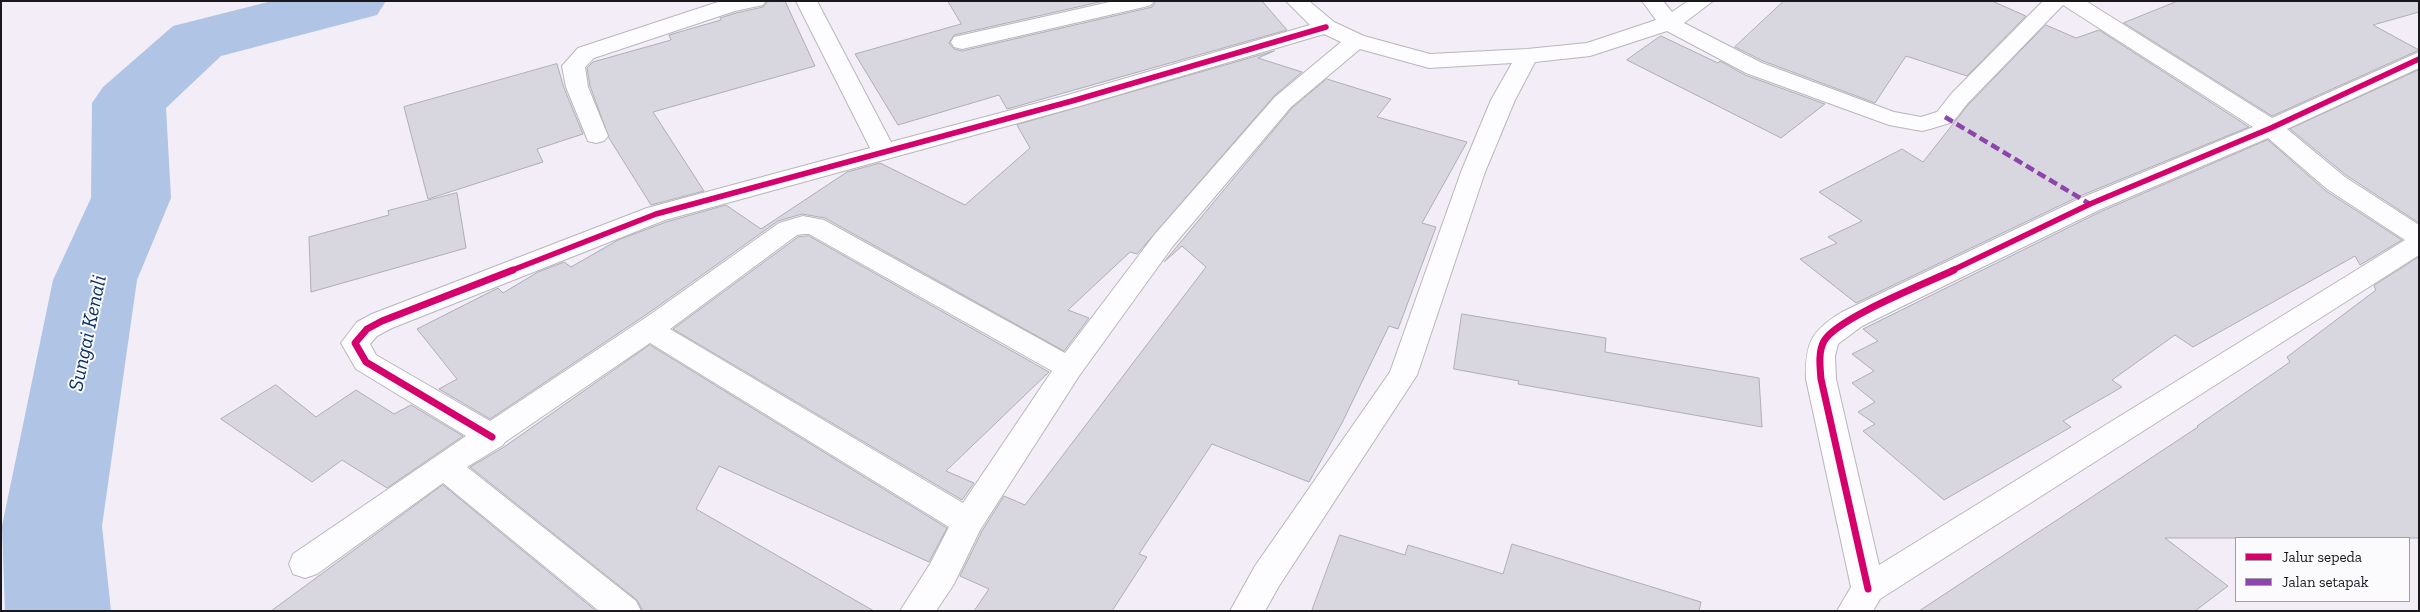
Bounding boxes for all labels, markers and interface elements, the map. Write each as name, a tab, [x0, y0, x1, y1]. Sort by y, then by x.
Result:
water label: Sungai Kenali	[63, 273, 113, 393]
legend	[2235, 537, 2410, 602]
text: Jalur sepeda	[2282, 548, 2362, 566]
text: Jalan setapak	[2282, 573, 2369, 591]

